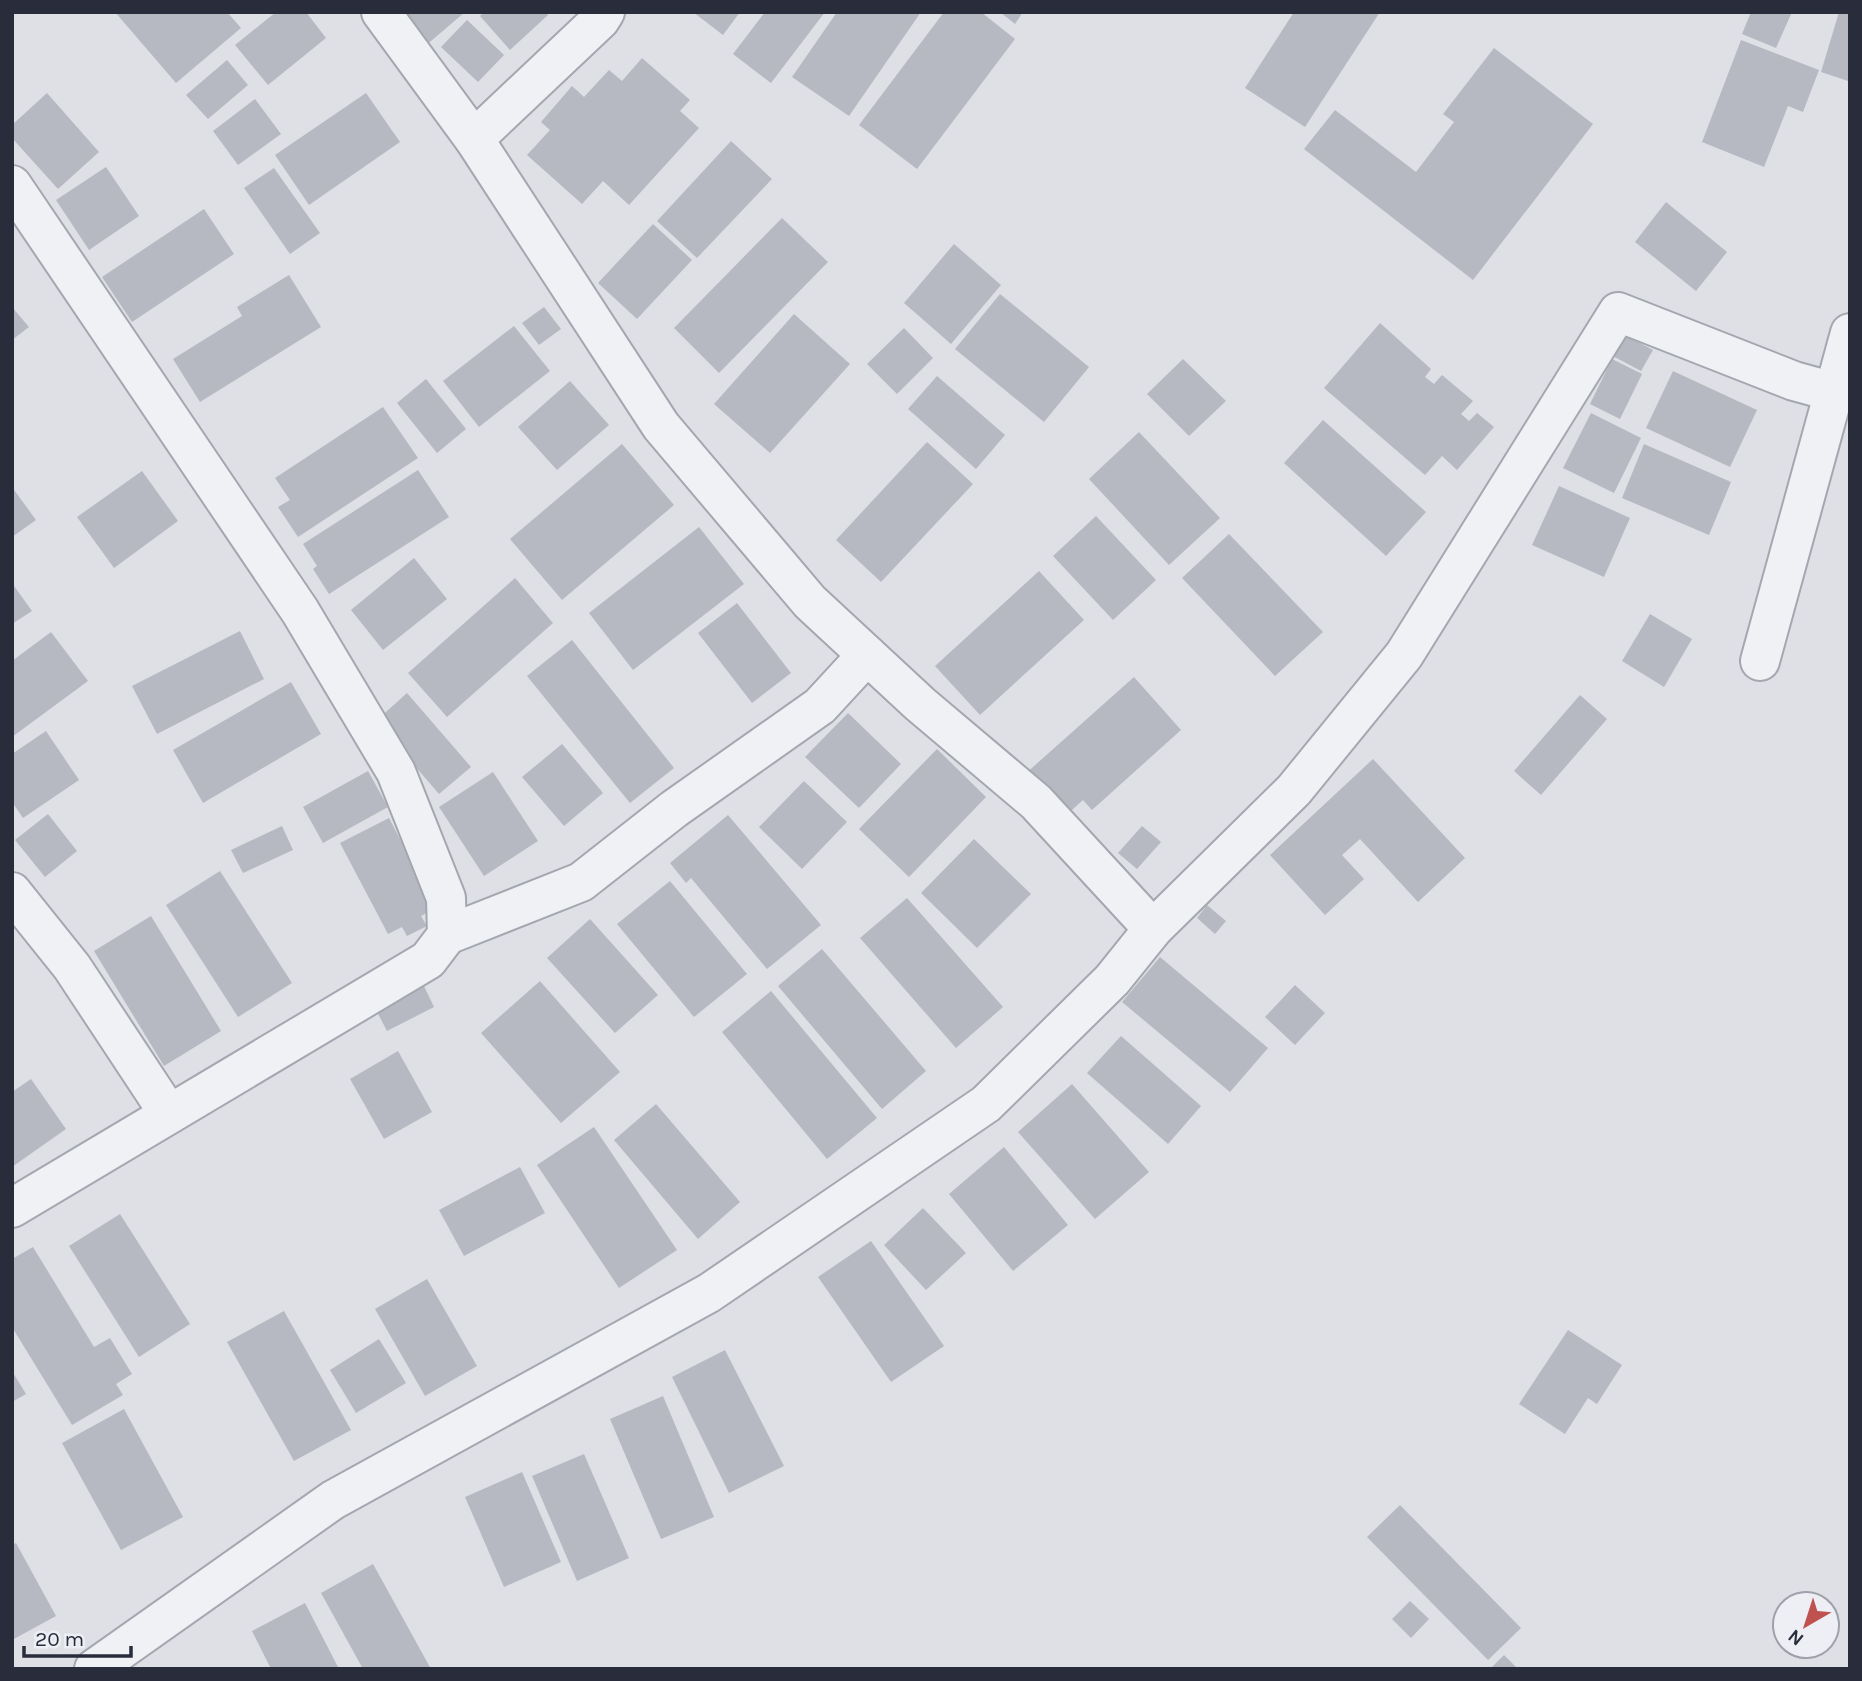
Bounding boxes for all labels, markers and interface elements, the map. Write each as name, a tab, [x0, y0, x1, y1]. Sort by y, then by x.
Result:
north arrow	[1771, 1590, 1841, 1660]
scale bar	[24, 1614, 131, 1658]
text: N	[1784, 1625, 1808, 1650]
text: 20 m	[35, 1627, 84, 1651]

